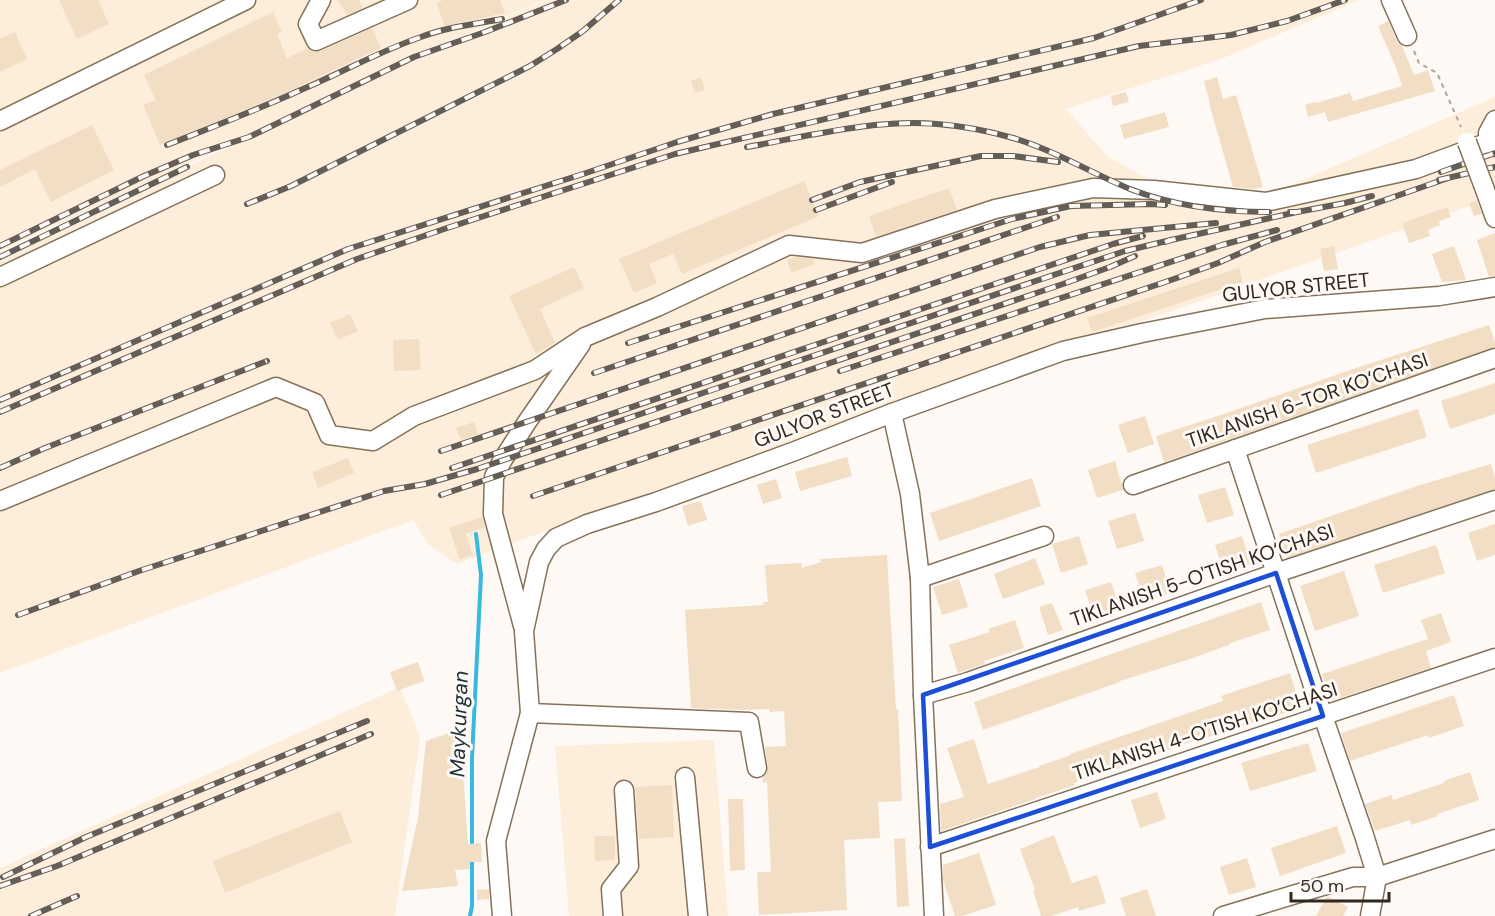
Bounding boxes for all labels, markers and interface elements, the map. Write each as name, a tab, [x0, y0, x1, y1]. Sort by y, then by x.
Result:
street label: GULYOR STREET	[1221, 266, 1371, 308]
street label: TIKLANISH 6-TOR KO‘CHASI	[1183, 346, 1431, 454]
street label: GULYOR STREET	[750, 376, 898, 454]
street label: TIKLANISH 5-O'TISH KO‘CHASI	[1067, 518, 1337, 632]
water label: Maykurgan	[443, 670, 475, 778]
street label: TIKLANISH 4-O'TISH KO‘CHASI	[1069, 676, 1341, 786]
scale bar	[1291, 865, 1388, 903]
text: 50 m	[1300, 874, 1344, 898]

